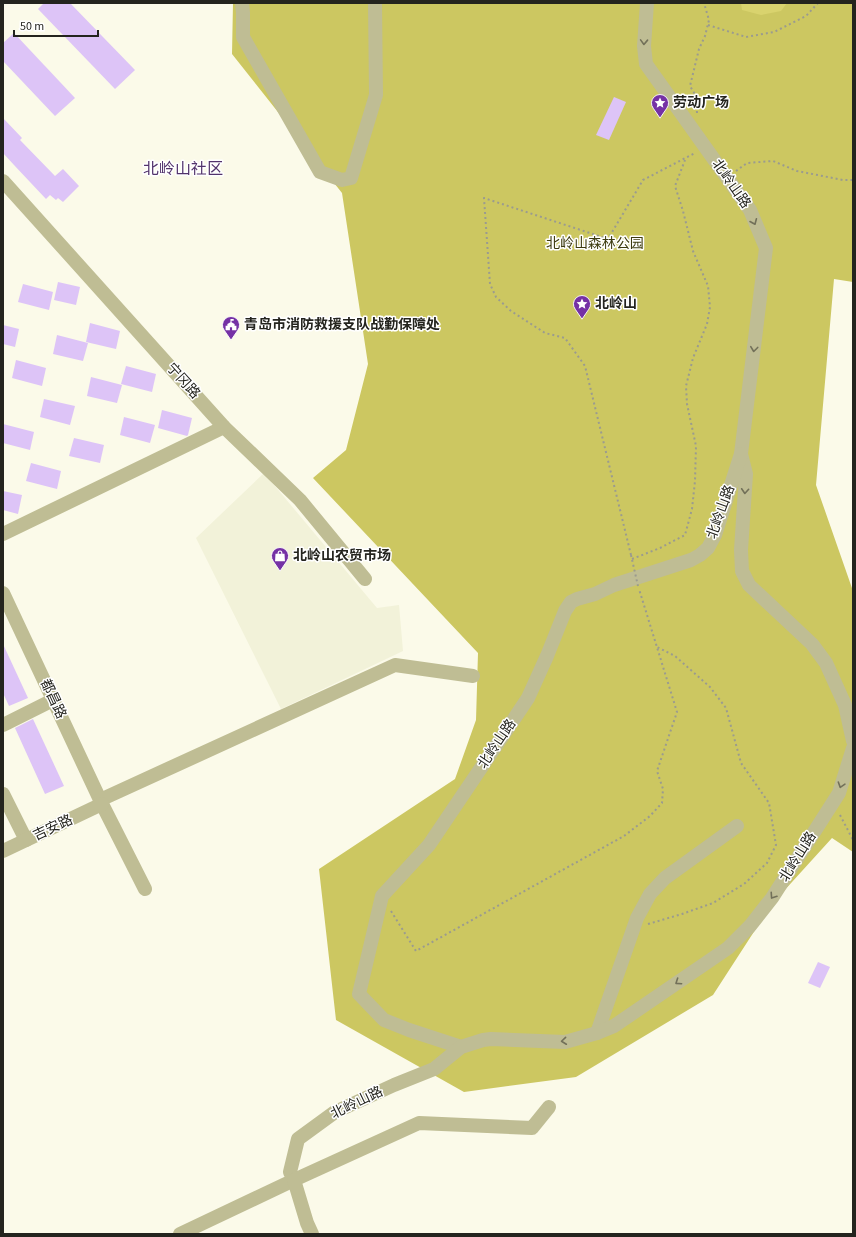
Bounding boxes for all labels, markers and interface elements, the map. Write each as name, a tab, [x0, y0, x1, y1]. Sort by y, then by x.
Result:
scale bar	[14, 12, 98, 38]
text: 50 m	[20, 18, 44, 35]
one-way arrow	[640, 39, 649, 45]
place icon: 劳动广场	[650, 93, 670, 118]
place label: 劳动广场	[673, 93, 729, 113]
street label: 北岭山路	[707, 155, 755, 213]
district label: 北岭山社区	[143, 158, 223, 180]
one-way arrow	[750, 218, 758, 225]
park label: 北岭山森林公园	[546, 234, 644, 254]
place icon: 北岭山	[572, 294, 592, 319]
place label: 北岭山	[595, 294, 637, 314]
public building icon: 青岛市消防救援支队战勤保障处	[221, 315, 241, 340]
place label: 青岛市消防救援支队战勤保障处	[244, 315, 440, 335]
one-way arrow	[750, 346, 759, 352]
street label: 宁冈路	[162, 359, 204, 403]
street label: 北岭山路	[702, 482, 740, 542]
one-way arrow	[741, 488, 750, 494]
shop icon: 北岭山农贸市场	[270, 546, 290, 571]
place label: 北岭山农贸市场	[293, 546, 391, 566]
street label: 都昌路	[35, 676, 71, 722]
street label: 北岭山路	[473, 715, 521, 773]
one-way arrow	[837, 782, 846, 789]
street label: 吉安路	[30, 810, 76, 846]
street label: 北岭山路	[775, 828, 821, 886]
one-way arrow	[770, 892, 778, 899]
one-way arrow	[675, 977, 682, 985]
one-way arrow	[561, 1037, 567, 1046]
street label: 北岭山路	[327, 1082, 387, 1124]

